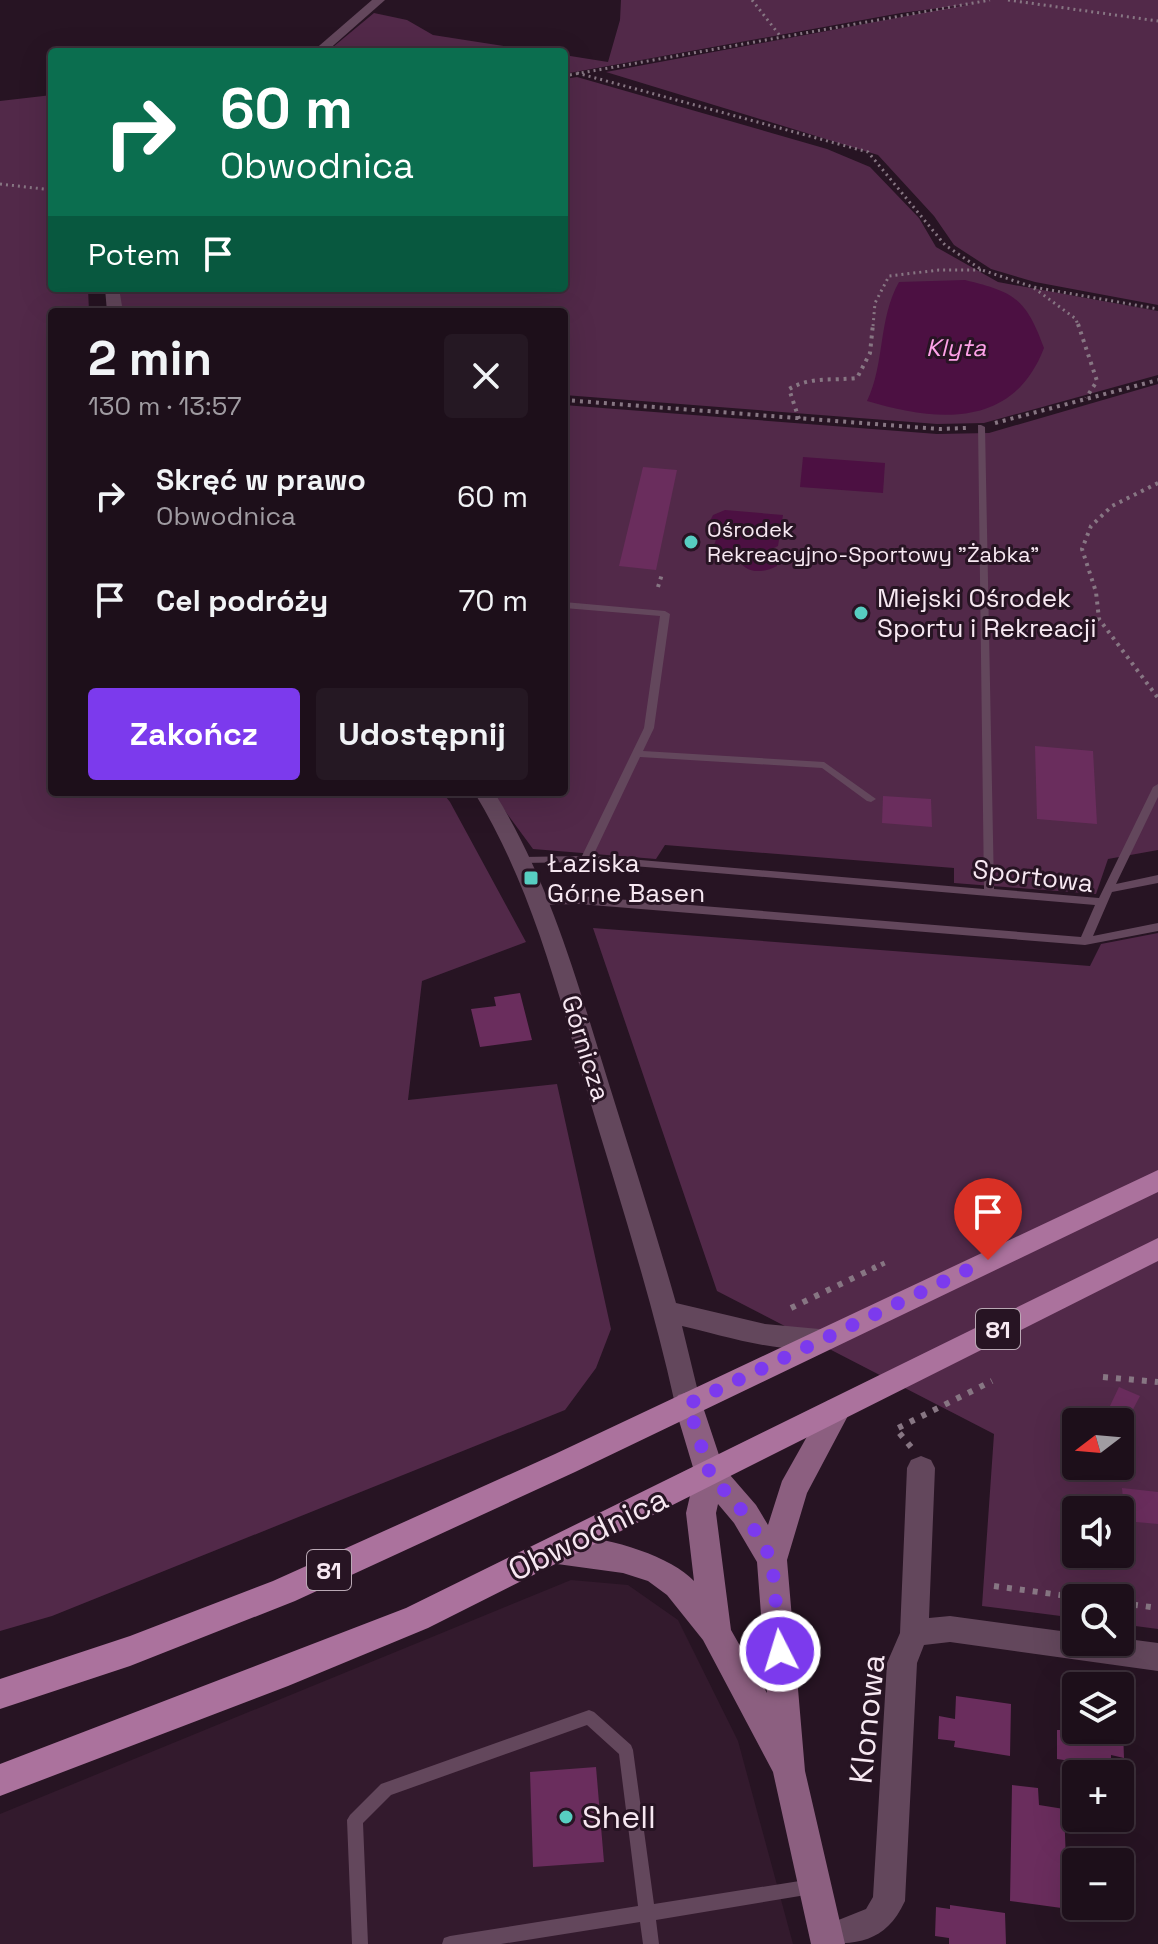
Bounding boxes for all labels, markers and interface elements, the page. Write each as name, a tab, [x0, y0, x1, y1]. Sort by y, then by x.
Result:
text: 60 m	[220, 73, 353, 144]
icon: right	[88, 80, 192, 184]
text: Obwodnica	[220, 143, 414, 189]
icon: arrive	[196, 232, 240, 276]
text: Potem	[88, 235, 180, 274]
text: 2 min	[88, 328, 212, 389]
water label: Klyta	[926, 332, 986, 363]
button: close	[444, 334, 528, 418]
text: 130 m · 13:57	[88, 389, 242, 423]
text: Skręć w prawo	[156, 460, 366, 499]
icon: right	[88, 474, 132, 518]
text: 60 m	[457, 477, 528, 516]
text: Obwodnica	[156, 499, 296, 533]
place label: Ośrodek Rekreacyjno-Sportowy "Żabka"	[707, 515, 1039, 568]
marker: Ośrodek Rekreacyjno-Sportowy "Żabka"	[682, 533, 700, 551]
icon: arrive	[88, 578, 132, 622]
text: Cel podróży	[156, 581, 328, 620]
text: 70 m	[459, 581, 528, 620]
place label: Miejski Ośrodek Sportu i Rekreacji	[877, 581, 1097, 645]
marker: Miejski Ośrodek Sportu i Rekreacji	[852, 604, 870, 622]
button: Zakończ	[88, 688, 300, 780]
button: Udostępnij	[316, 688, 528, 780]
place label: Łaziska Górne Basen	[547, 846, 705, 910]
street label: Sportowa	[971, 852, 1095, 900]
marker: Łaziska Górne Basen	[522, 869, 540, 887]
street label: Górnicza	[554, 991, 618, 1105]
pin	[954, 1178, 1022, 1260]
icon: arrive	[966, 1190, 1010, 1234]
road number: 81	[976, 1309, 1020, 1349]
north arrow	[1062, 1408, 1134, 1480]
map controls	[1062, 1408, 1134, 1920]
street label: Obwodnica	[502, 1478, 674, 1590]
button: sound	[1062, 1496, 1134, 1568]
road number: 81	[307, 1550, 351, 1590]
button: search	[1062, 1584, 1134, 1656]
position arrow	[738, 1609, 822, 1693]
street label: Klonowa	[840, 1652, 894, 1786]
button: layers	[1062, 1672, 1134, 1744]
button: +	[1062, 1760, 1134, 1832]
place label: Shell	[582, 1797, 656, 1837]
marker: Shell	[557, 1808, 575, 1826]
button: −	[1062, 1848, 1134, 1920]

